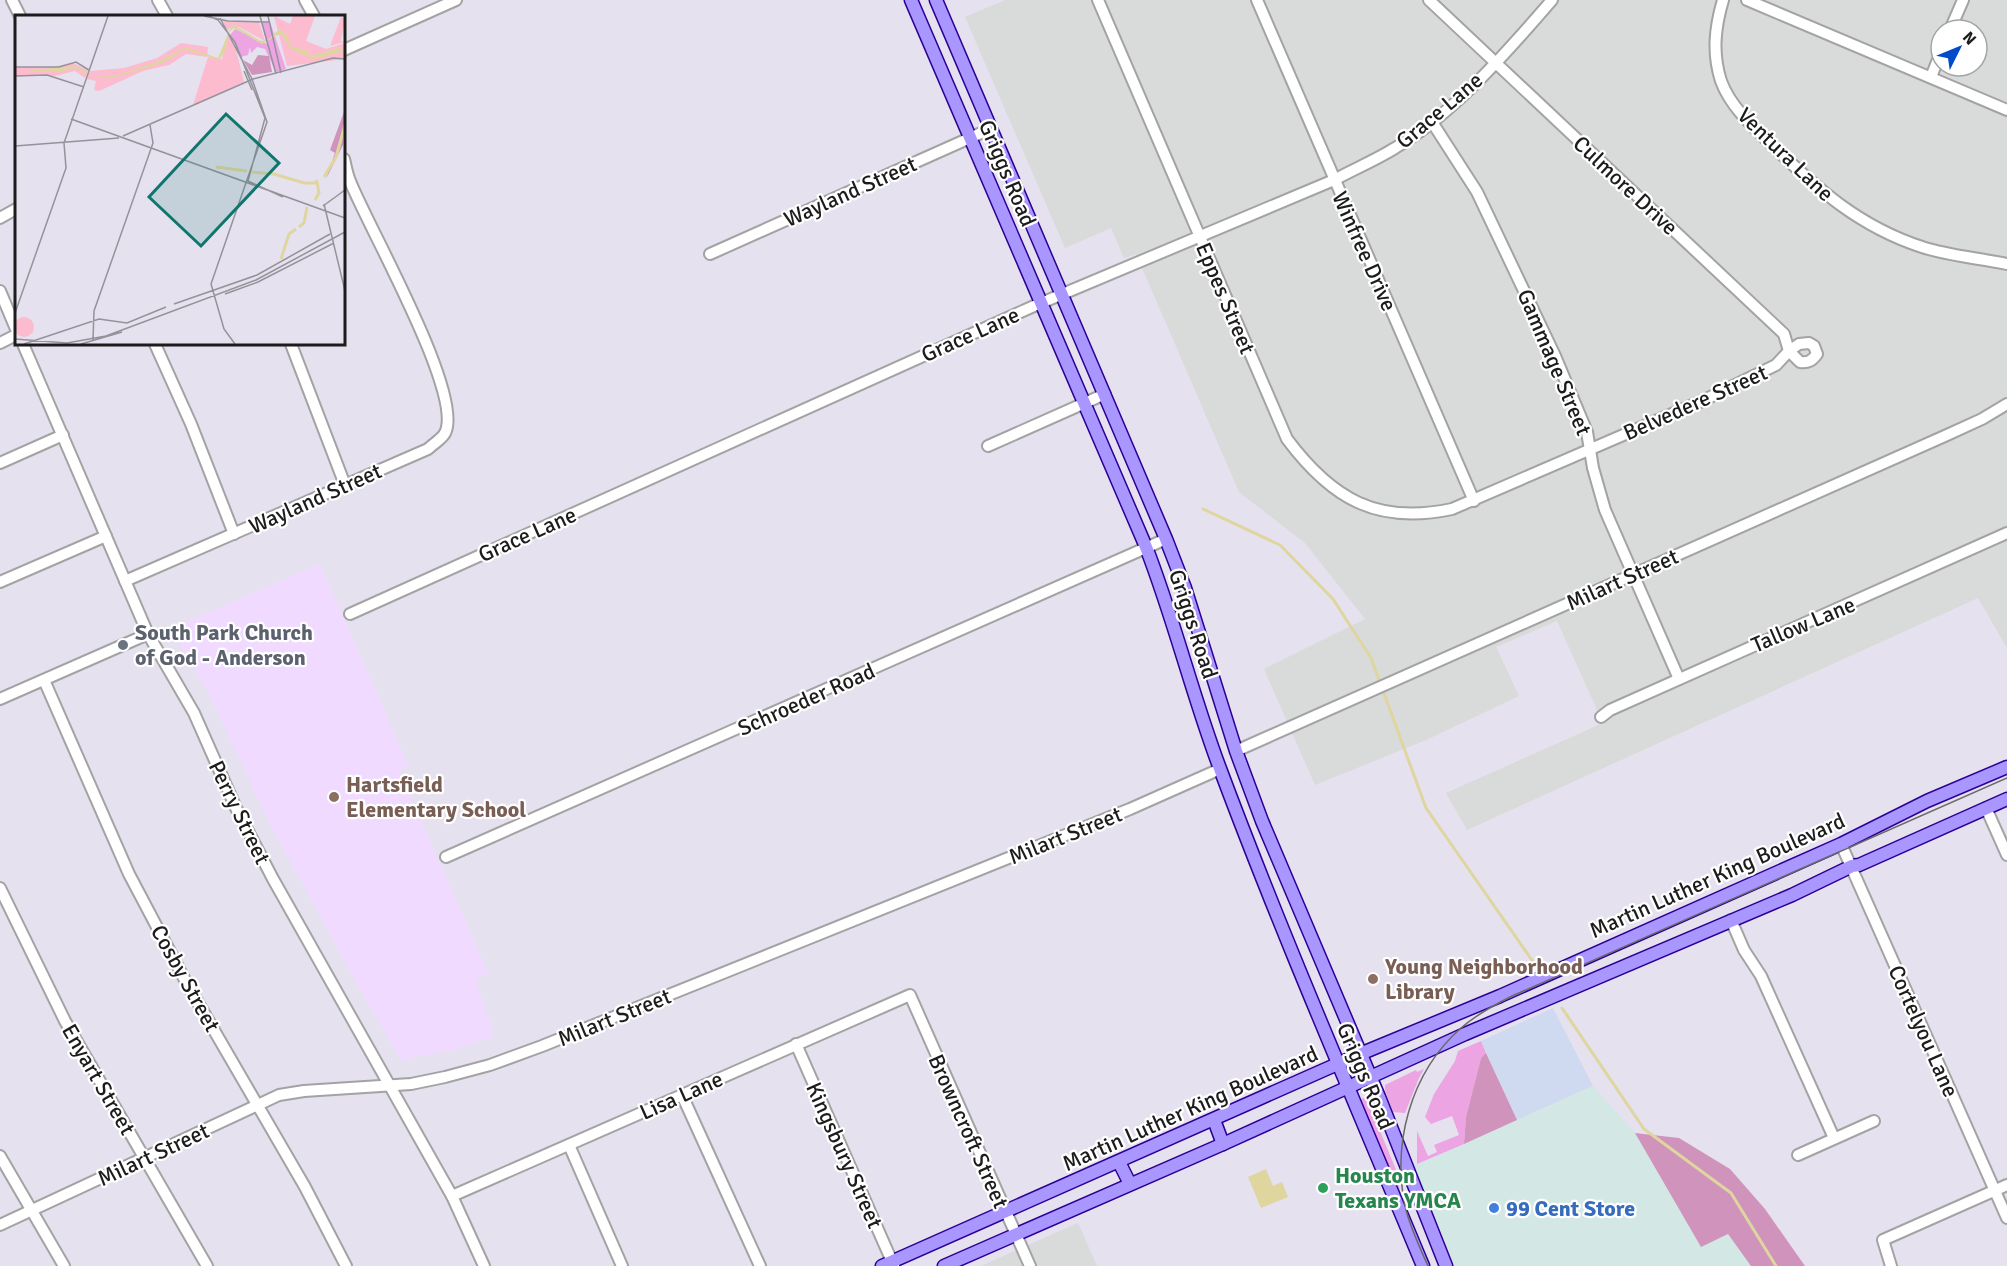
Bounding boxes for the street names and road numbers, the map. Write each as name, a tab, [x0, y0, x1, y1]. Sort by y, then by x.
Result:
street label: Grace Lane	[1391, 66, 1488, 154]
street label: Ventura Lane	[1732, 102, 1840, 207]
street label: Griggs Road	[973, 116, 1042, 231]
street label: Culmore Drive	[1568, 130, 1684, 241]
street label: Wayland Street	[780, 150, 921, 233]
street label: Winfree Drive	[1326, 187, 1403, 315]
street label: Eppes Street	[1190, 238, 1261, 358]
street label: Gammage Street	[1512, 285, 1598, 440]
street label: Grace Lane	[917, 301, 1024, 368]
street label: Belvedere Street	[1619, 359, 1772, 446]
street label: Wayland Street	[245, 457, 386, 540]
street label: Grace Lane	[474, 501, 581, 568]
street label: Milart Street	[1562, 543, 1683, 616]
street label: Griggs Road	[1163, 566, 1224, 682]
street label: Tallow Lane	[1747, 591, 1859, 658]
street label: Schroeder Road	[733, 657, 879, 742]
street label: Perry Street	[203, 756, 276, 869]
street label: Milart Street	[1005, 800, 1126, 870]
street label: Martin Luther King Boulevard	[1585, 807, 1849, 944]
street label: Cosby Street	[145, 920, 226, 1037]
street label: Cortelyou Lane	[1882, 961, 1965, 1101]
street label: Milart Street	[554, 982, 675, 1052]
street label: Enyart Street	[56, 1019, 141, 1140]
street label: Griggs Road	[1331, 1019, 1400, 1134]
street label: Martin Luther King Boulevard	[1058, 1040, 1322, 1177]
street label: Browncroft Street	[923, 1050, 1015, 1213]
street label: Lisa Lane	[635, 1065, 727, 1126]
street label: Kingsbury Street	[800, 1078, 889, 1233]
street label: Milart Street	[93, 1117, 213, 1192]

